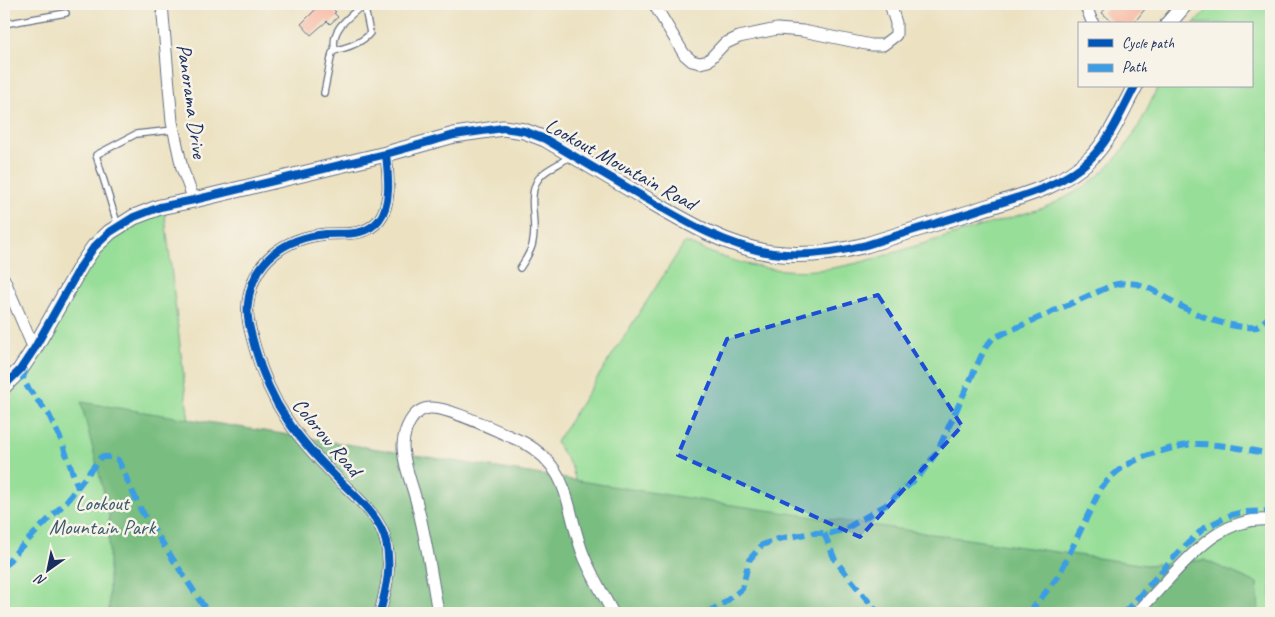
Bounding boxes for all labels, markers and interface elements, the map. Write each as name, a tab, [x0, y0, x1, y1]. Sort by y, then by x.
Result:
legend	[1078, 22, 1252, 88]
text: Cycle path	[1122, 34, 1174, 53]
street label: Panorama Drive	[171, 42, 213, 161]
text: Path	[1122, 58, 1148, 77]
street label: Lookout Mountain Road	[541, 112, 704, 218]
street label: Colorow Road	[287, 393, 370, 484]
park label: Lookout Mountain Park	[49, 490, 156, 540]
north arrow	[22, 544, 72, 594]
text: N	[31, 570, 49, 590]

